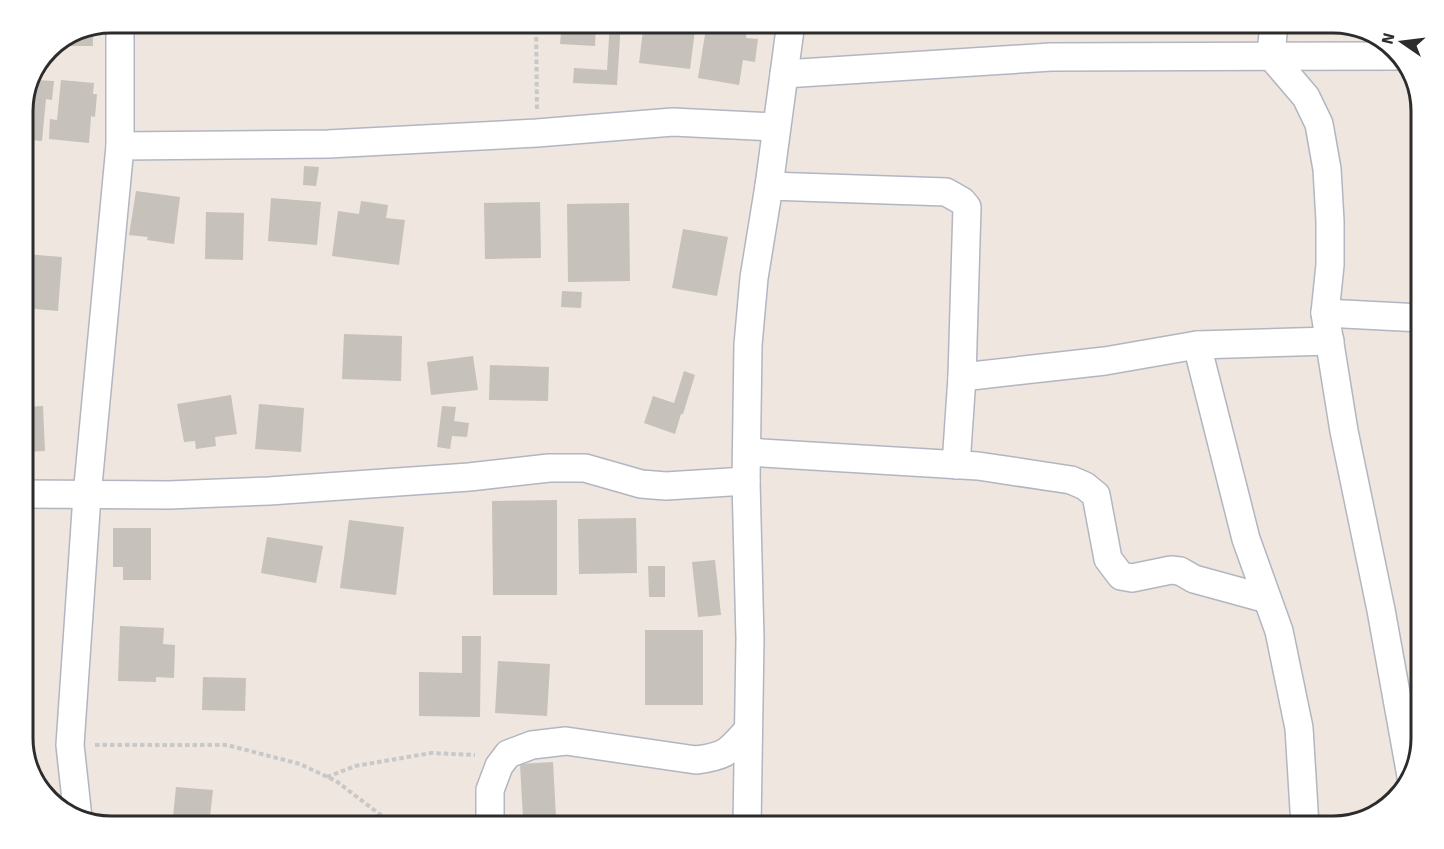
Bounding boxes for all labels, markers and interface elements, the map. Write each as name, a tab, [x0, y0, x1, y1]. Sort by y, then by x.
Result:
north arrow	[1372, 12, 1432, 72]
text: N	[1377, 31, 1399, 46]

